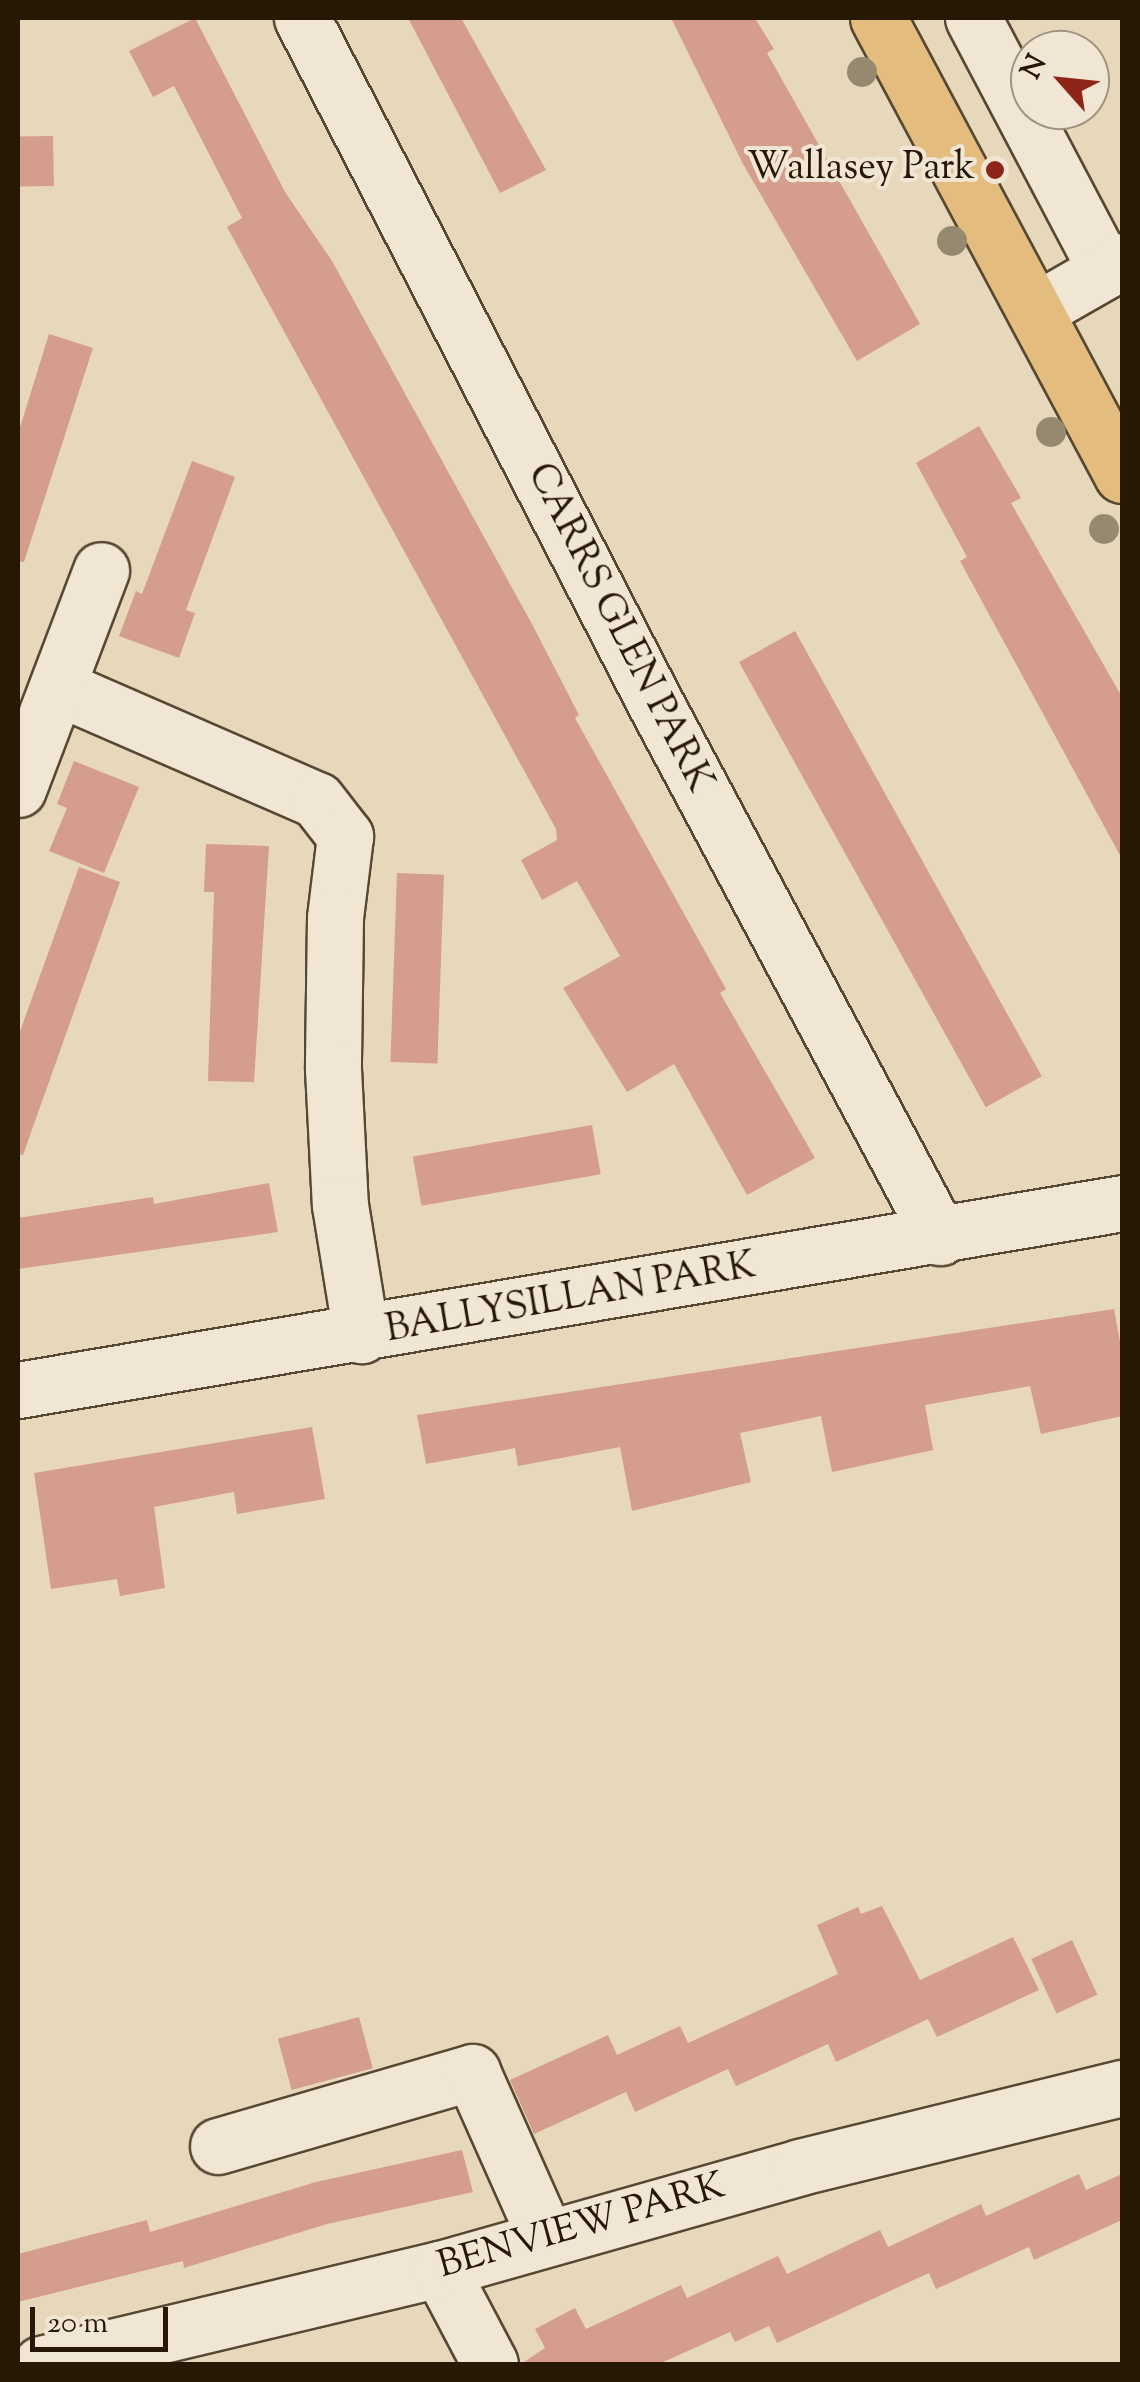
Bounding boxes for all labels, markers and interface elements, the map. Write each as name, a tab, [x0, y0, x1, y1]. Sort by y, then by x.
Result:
north arrow	[1010, 30, 1110, 130]
text: N	[1012, 48, 1058, 86]
place label: Wallasey Park	[747, 147, 975, 193]
marker: Wallasey Park	[984, 159, 1006, 181]
street label: CARRS GLEN PARK	[515, 457, 721, 801]
street label: BALLYSILLAN PARK	[382, 1245, 760, 1355]
street label: BENVIEW PARK	[433, 2165, 731, 2291]
scale bar	[35, 2287, 172, 2349]
text: 20 m	[47, 2303, 108, 2346]

